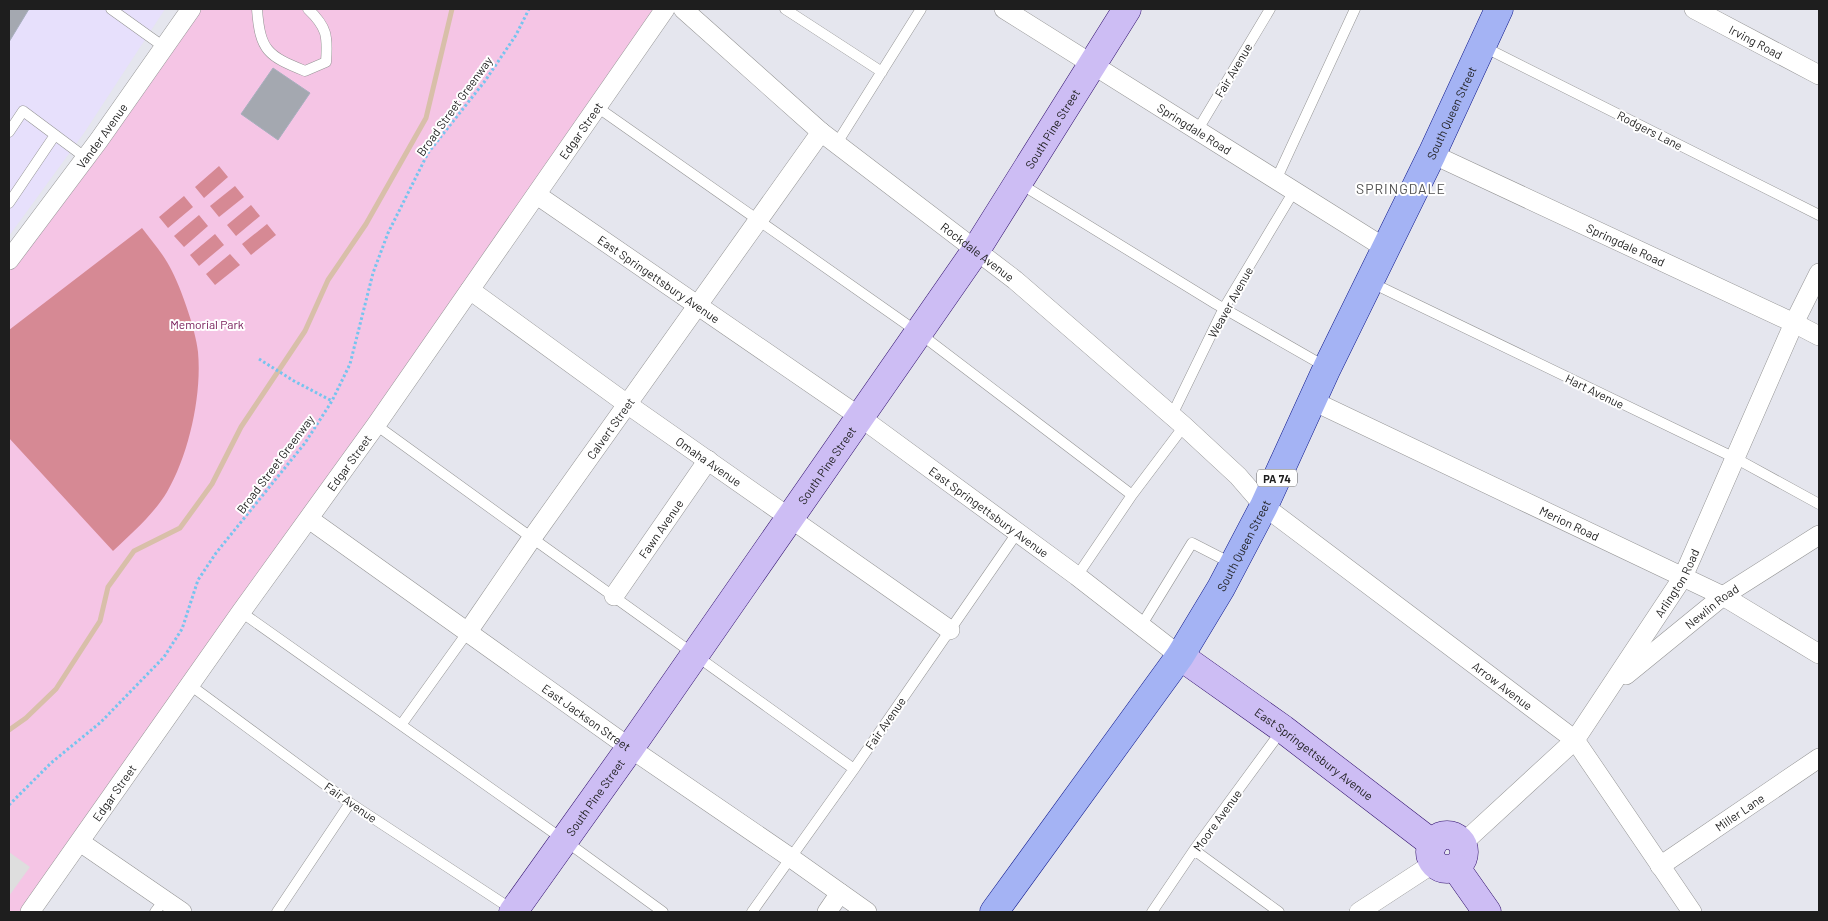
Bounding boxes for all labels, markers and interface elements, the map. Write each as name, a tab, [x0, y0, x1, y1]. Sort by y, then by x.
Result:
street label: Irving Road	[1727, 22, 1785, 62]
street label: Fair Avenue	[1211, 40, 1255, 100]
street label: Broad Street Greenway	[413, 53, 495, 158]
street label: South Queen Street	[1423, 64, 1479, 162]
street label: South Pine Street	[1022, 86, 1082, 171]
street label: Edgar Street	[556, 99, 605, 162]
street label: Vander Avenue	[73, 100, 130, 171]
street label: Springdale Road	[1155, 100, 1234, 157]
street label: Rodgers Lane	[1615, 108, 1685, 152]
district label: SPRINGDALE	[1356, 180, 1446, 197]
street label: Rockdale Avenue	[938, 219, 1017, 284]
street label: Springdale Road	[1585, 220, 1667, 269]
street label: East Springettsbury Avenue	[595, 232, 723, 326]
street label: Weaver Avenue	[1205, 264, 1255, 340]
park label: Memorial Park	[170, 317, 244, 331]
street label: Hart Avenue	[1563, 371, 1627, 411]
street label: Calvert Street	[584, 395, 637, 462]
street label: Broad Street Greenway	[233, 412, 317, 516]
street label: South Pine Street	[795, 424, 858, 507]
street label: Edgar Street	[324, 432, 374, 493]
street label: Omaha Avenue	[673, 434, 744, 489]
street label: East Springettsbury Avenue	[927, 463, 1052, 560]
road number: PA 74	[1257, 469, 1297, 486]
street label: Fawn Avenue	[635, 497, 686, 561]
street label: South Queen Street	[1214, 498, 1273, 593]
street label: Merion Road	[1537, 503, 1602, 543]
street label: Arlington Road	[1652, 547, 1702, 620]
street label: Newlin Road	[1682, 581, 1741, 631]
street label: Arrow Avenue	[1470, 658, 1535, 713]
street label: East Jackson Street	[540, 681, 634, 753]
street label: Fair Avenue	[862, 694, 908, 752]
street label: East Springettsbury Avenue	[1252, 704, 1376, 803]
street label: South Pine Street	[563, 756, 627, 838]
street label: Edgar Street	[89, 762, 139, 824]
street label: Fair Avenue	[322, 779, 380, 825]
street label: Moore Avenue	[1190, 786, 1244, 854]
street label: Miller Lane	[1712, 790, 1767, 834]

